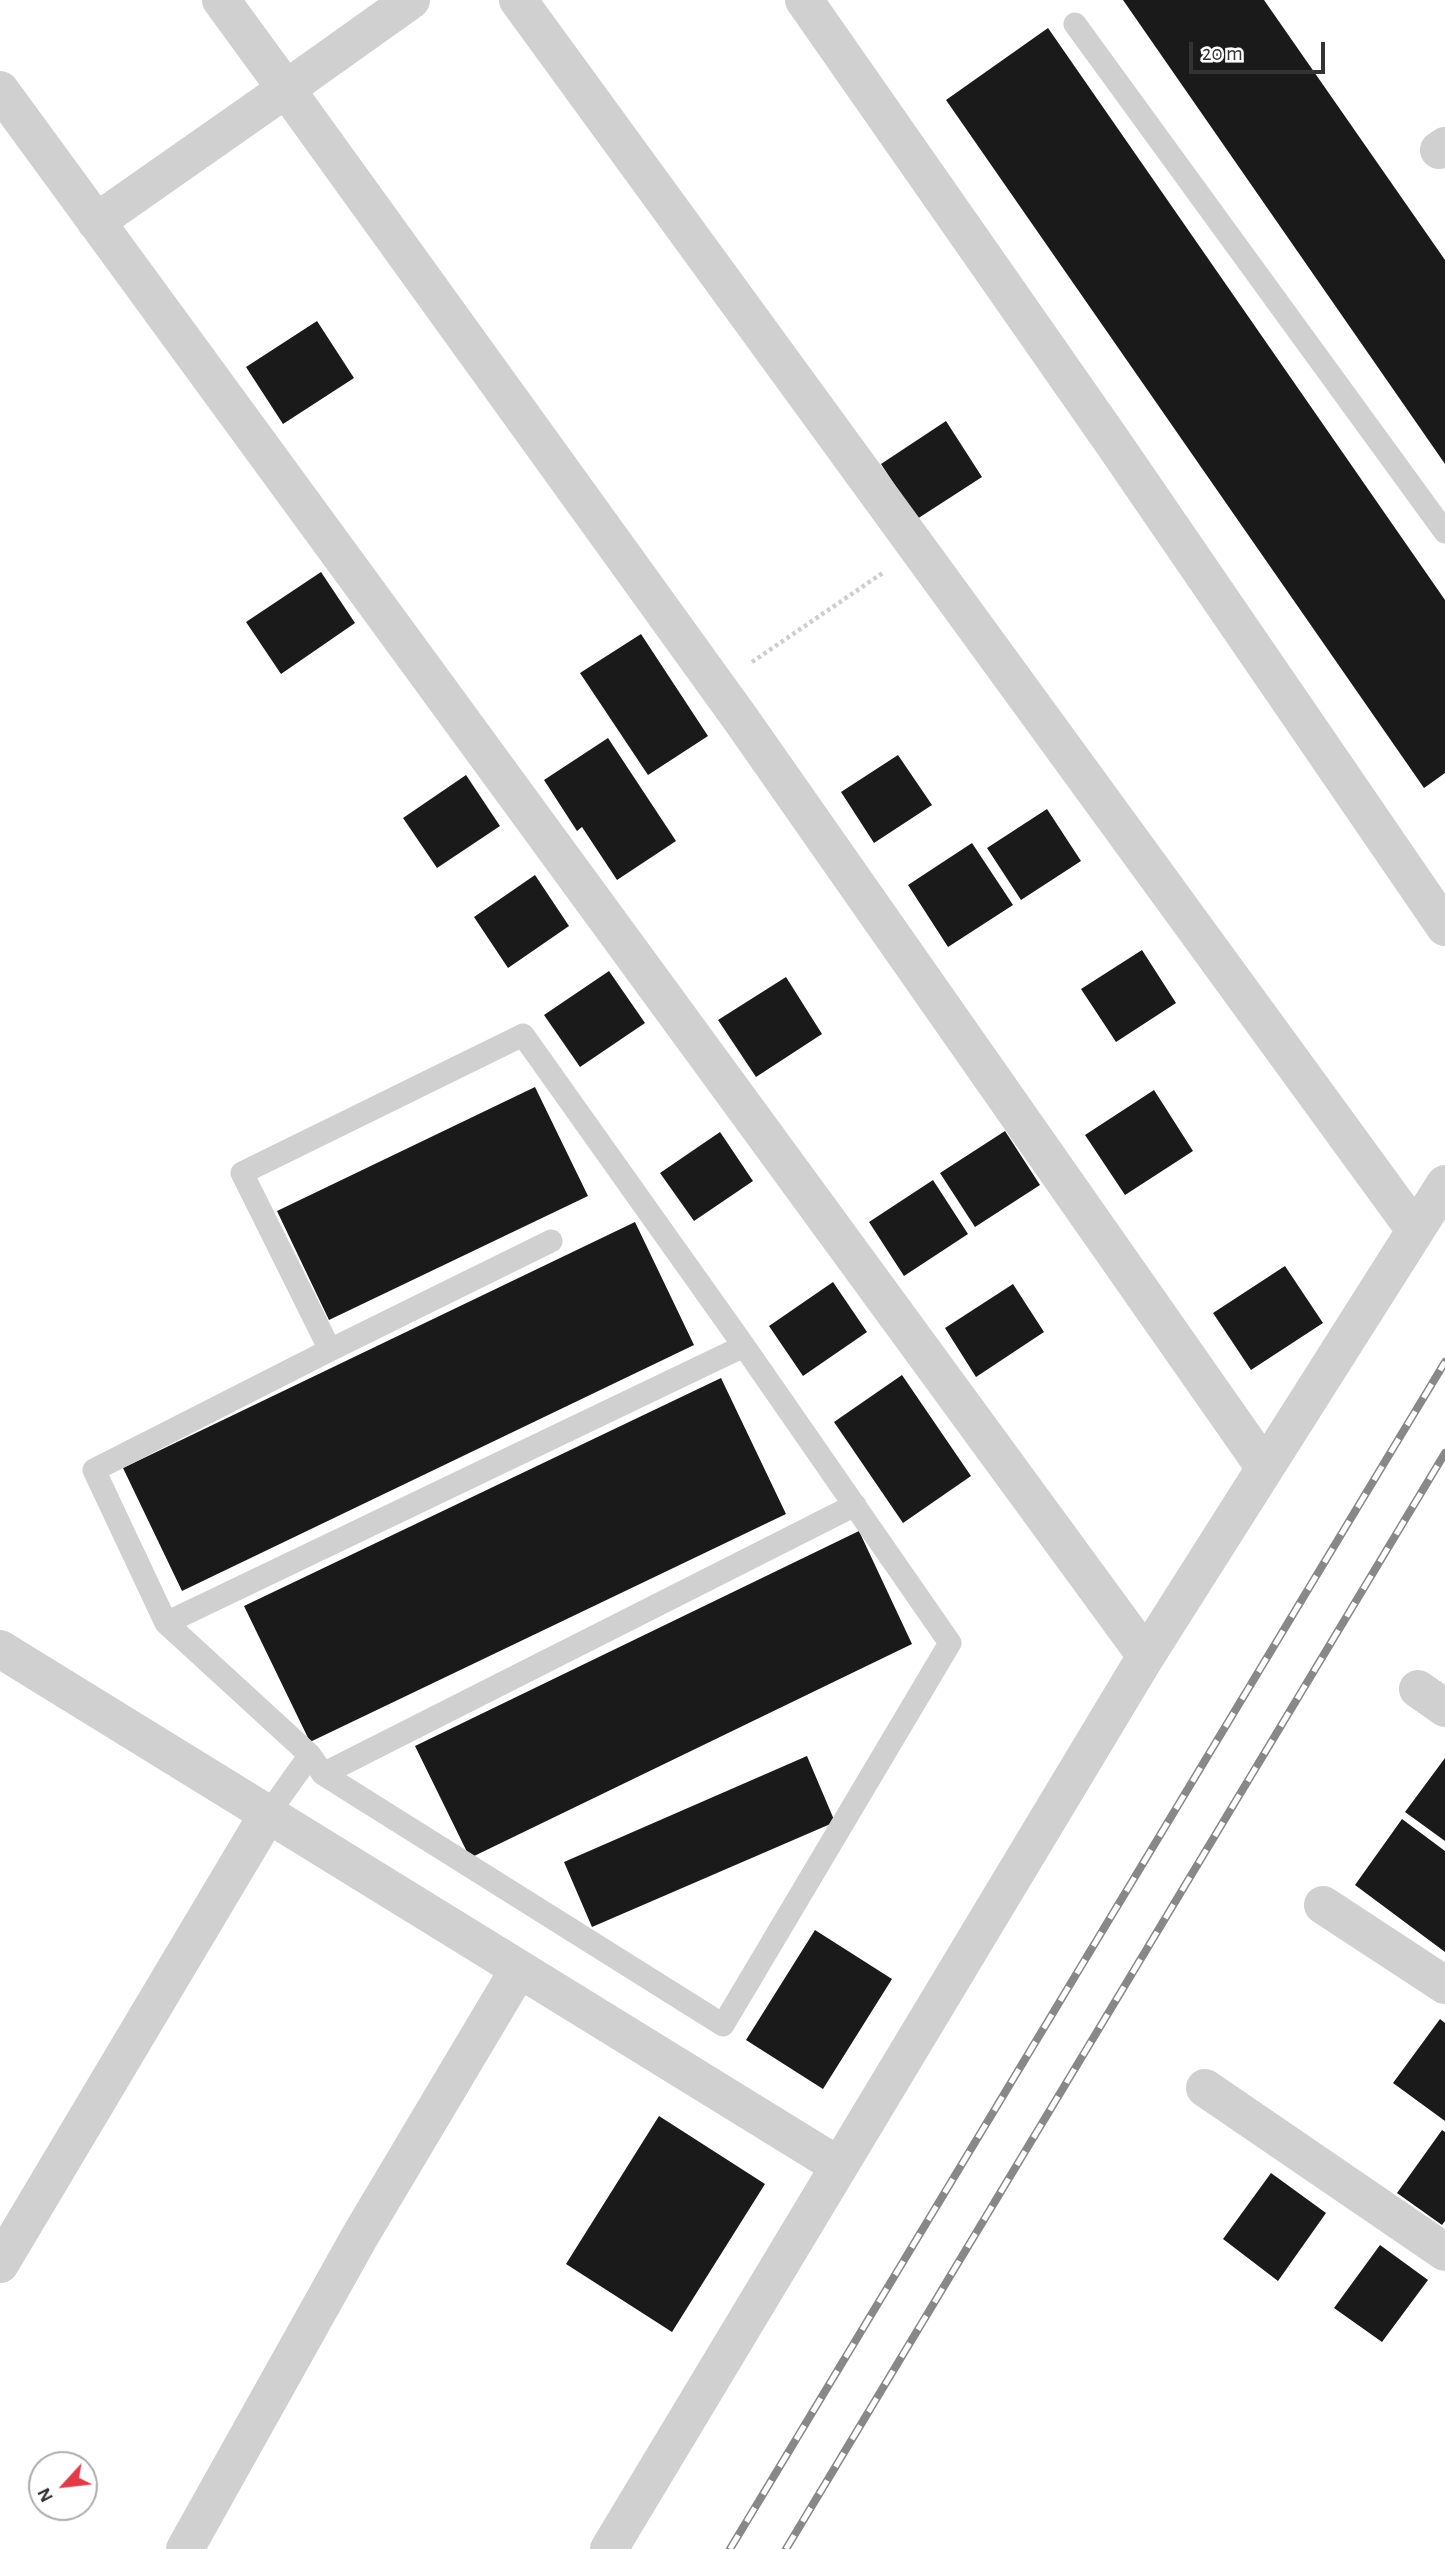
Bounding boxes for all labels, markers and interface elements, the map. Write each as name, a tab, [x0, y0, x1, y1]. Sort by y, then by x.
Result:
scale bar	[1193, 28, 1330, 72]
text: 20 m	[1202, 43, 1243, 64]
north arrow	[28, 2451, 98, 2521]
text: N	[34, 2485, 57, 2505]

